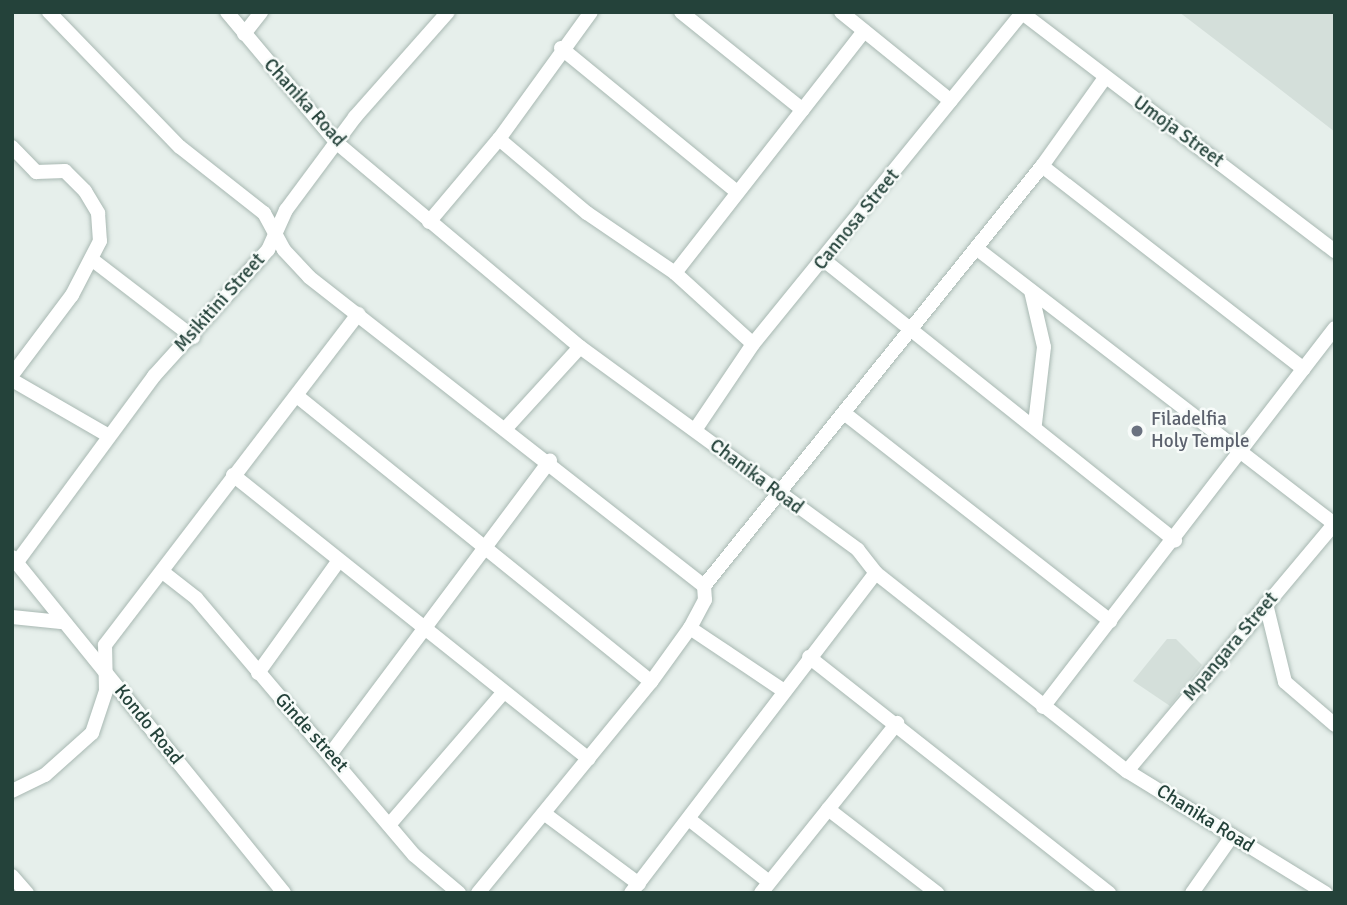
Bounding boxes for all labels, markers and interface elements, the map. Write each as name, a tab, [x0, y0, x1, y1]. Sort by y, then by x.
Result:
street label: Chanika Road	[258, 54, 350, 152]
street label: Umoja Street	[1128, 92, 1228, 172]
street label: Cannosa Street	[809, 165, 905, 275]
street label: Msikitini Street	[170, 249, 270, 357]
place label: Filadelfia Holy Temple	[1151, 409, 1249, 453]
marker: Filadelfia Holy Temple	[1129, 423, 1145, 439]
street label: Chanika Road	[705, 435, 807, 519]
street label: Mpangara Street	[1179, 588, 1283, 706]
street label: Kondo Road	[109, 681, 187, 769]
street label: Ginde street	[269, 689, 353, 777]
street label: Chanika Road	[1152, 780, 1258, 858]

